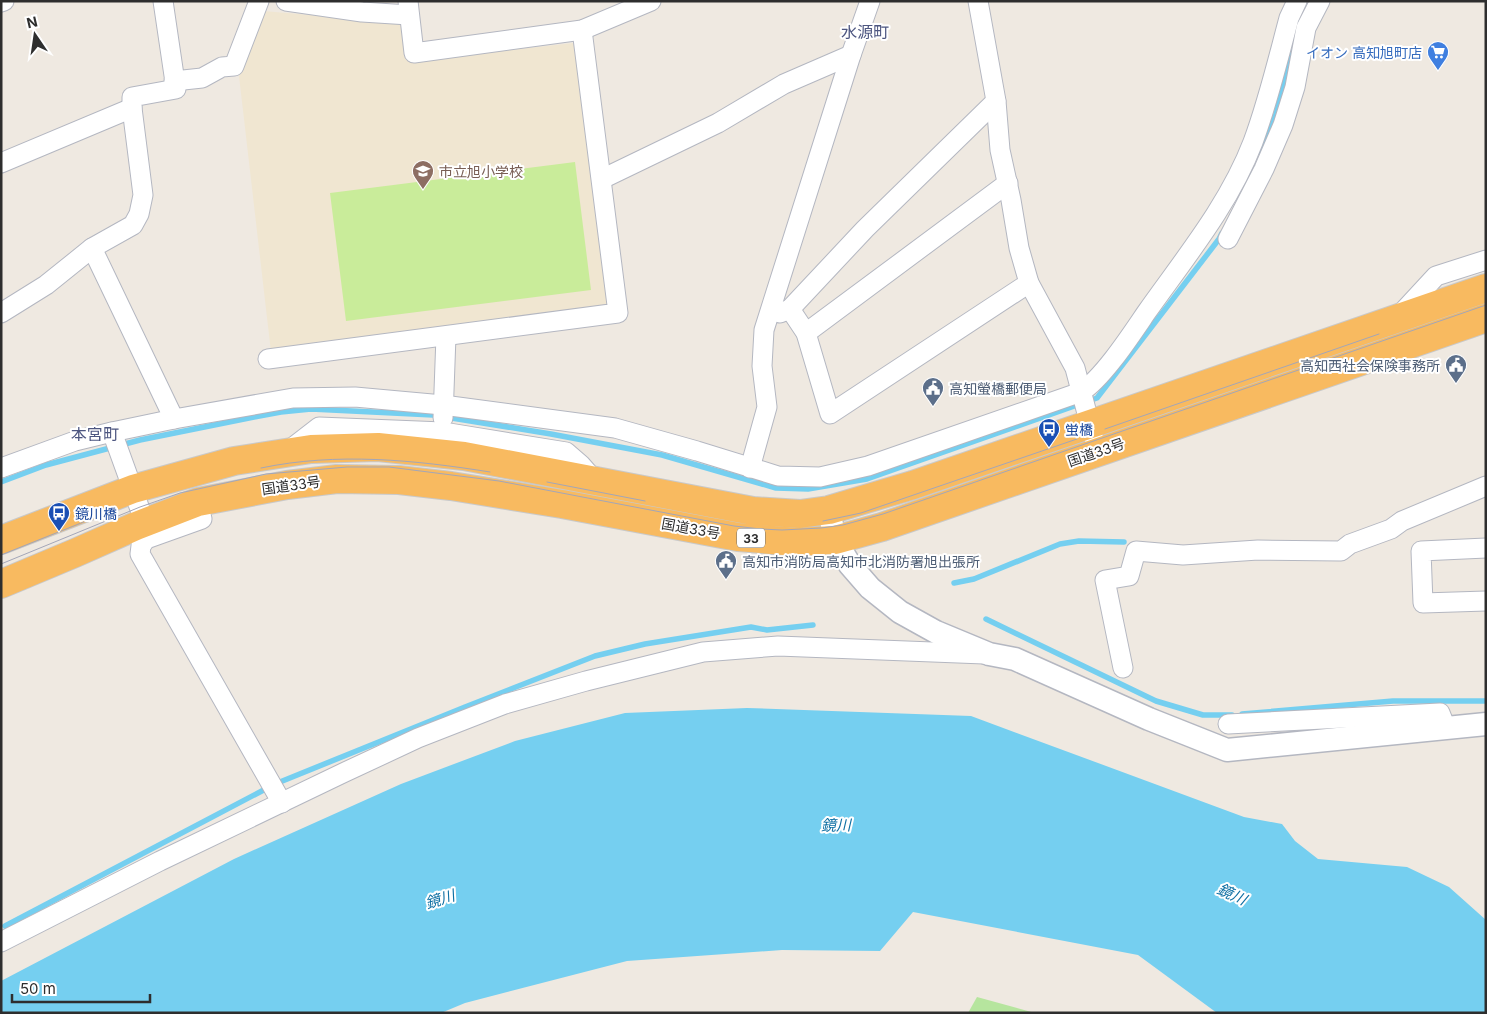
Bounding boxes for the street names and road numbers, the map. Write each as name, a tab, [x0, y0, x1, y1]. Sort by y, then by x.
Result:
street label: 国道33号	[1065, 434, 1127, 470]
street label: 国道33号	[260, 472, 322, 498]
street label: 国道33号	[660, 514, 722, 542]
road number: 33	[737, 528, 765, 548]

